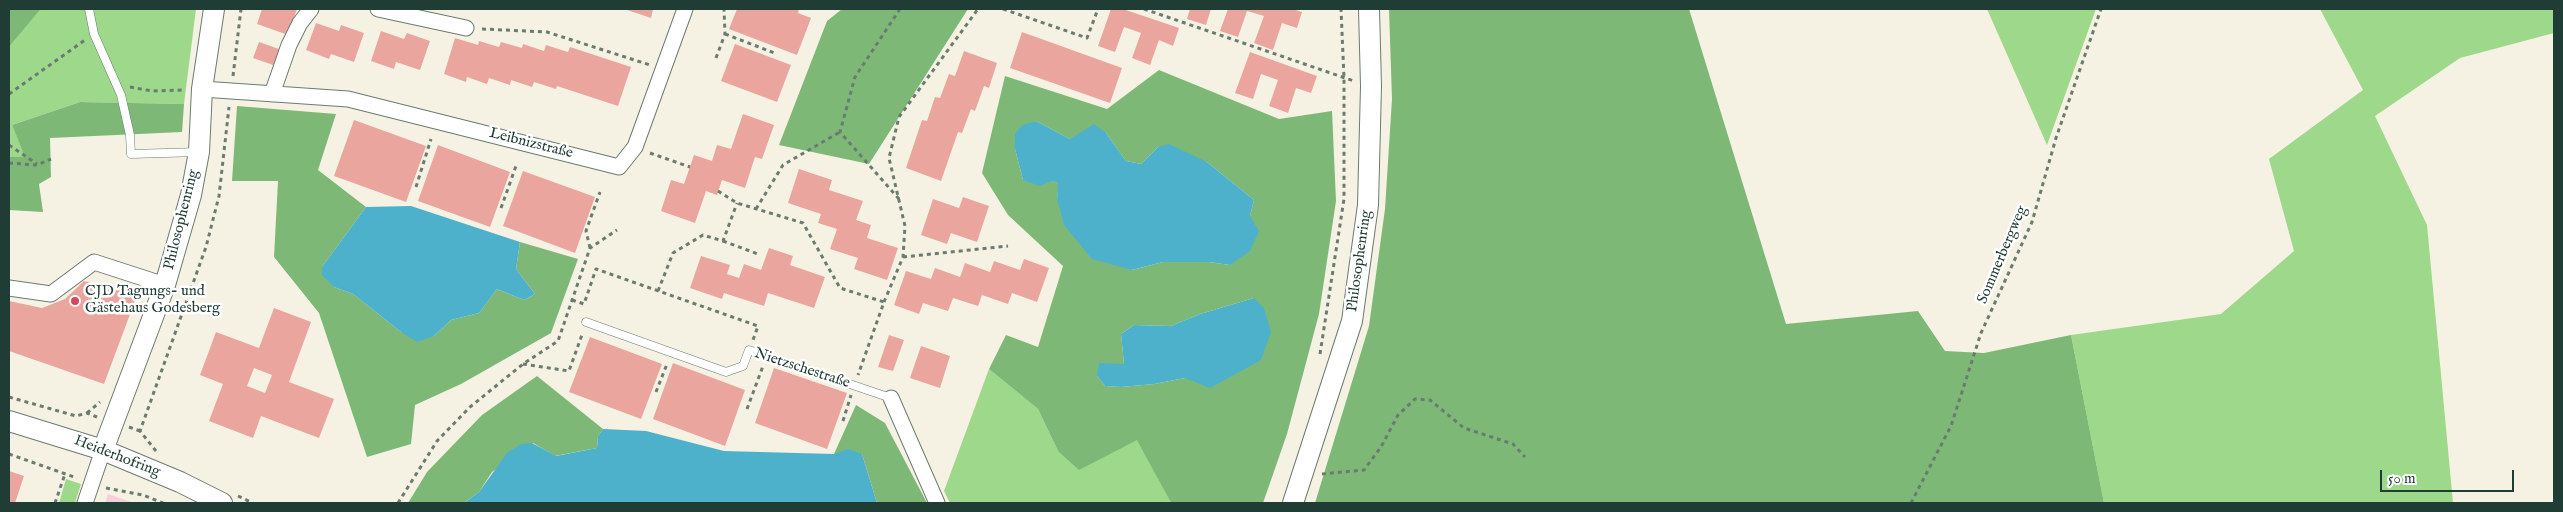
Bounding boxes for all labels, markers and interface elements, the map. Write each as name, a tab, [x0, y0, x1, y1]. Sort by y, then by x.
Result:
street label: Leibnizstraße	[487, 125, 575, 163]
street label: Philosophenring	[161, 168, 203, 272]
street label: Sommerbergweg	[1974, 203, 2032, 307]
street label: Philosophenring	[1344, 209, 1376, 313]
place label: CJD Tagungs- und Gästehaus Godesberg	[85, 283, 220, 318]
marker: CJD Tagungs- und Gästehaus Godesberg	[69, 295, 81, 307]
street label: Nietzschestraße	[752, 345, 852, 393]
street label: Heiderhofring	[71, 432, 163, 482]
scale bar	[2383, 460, 2517, 492]
text: 50 m	[2388, 469, 2416, 488]

